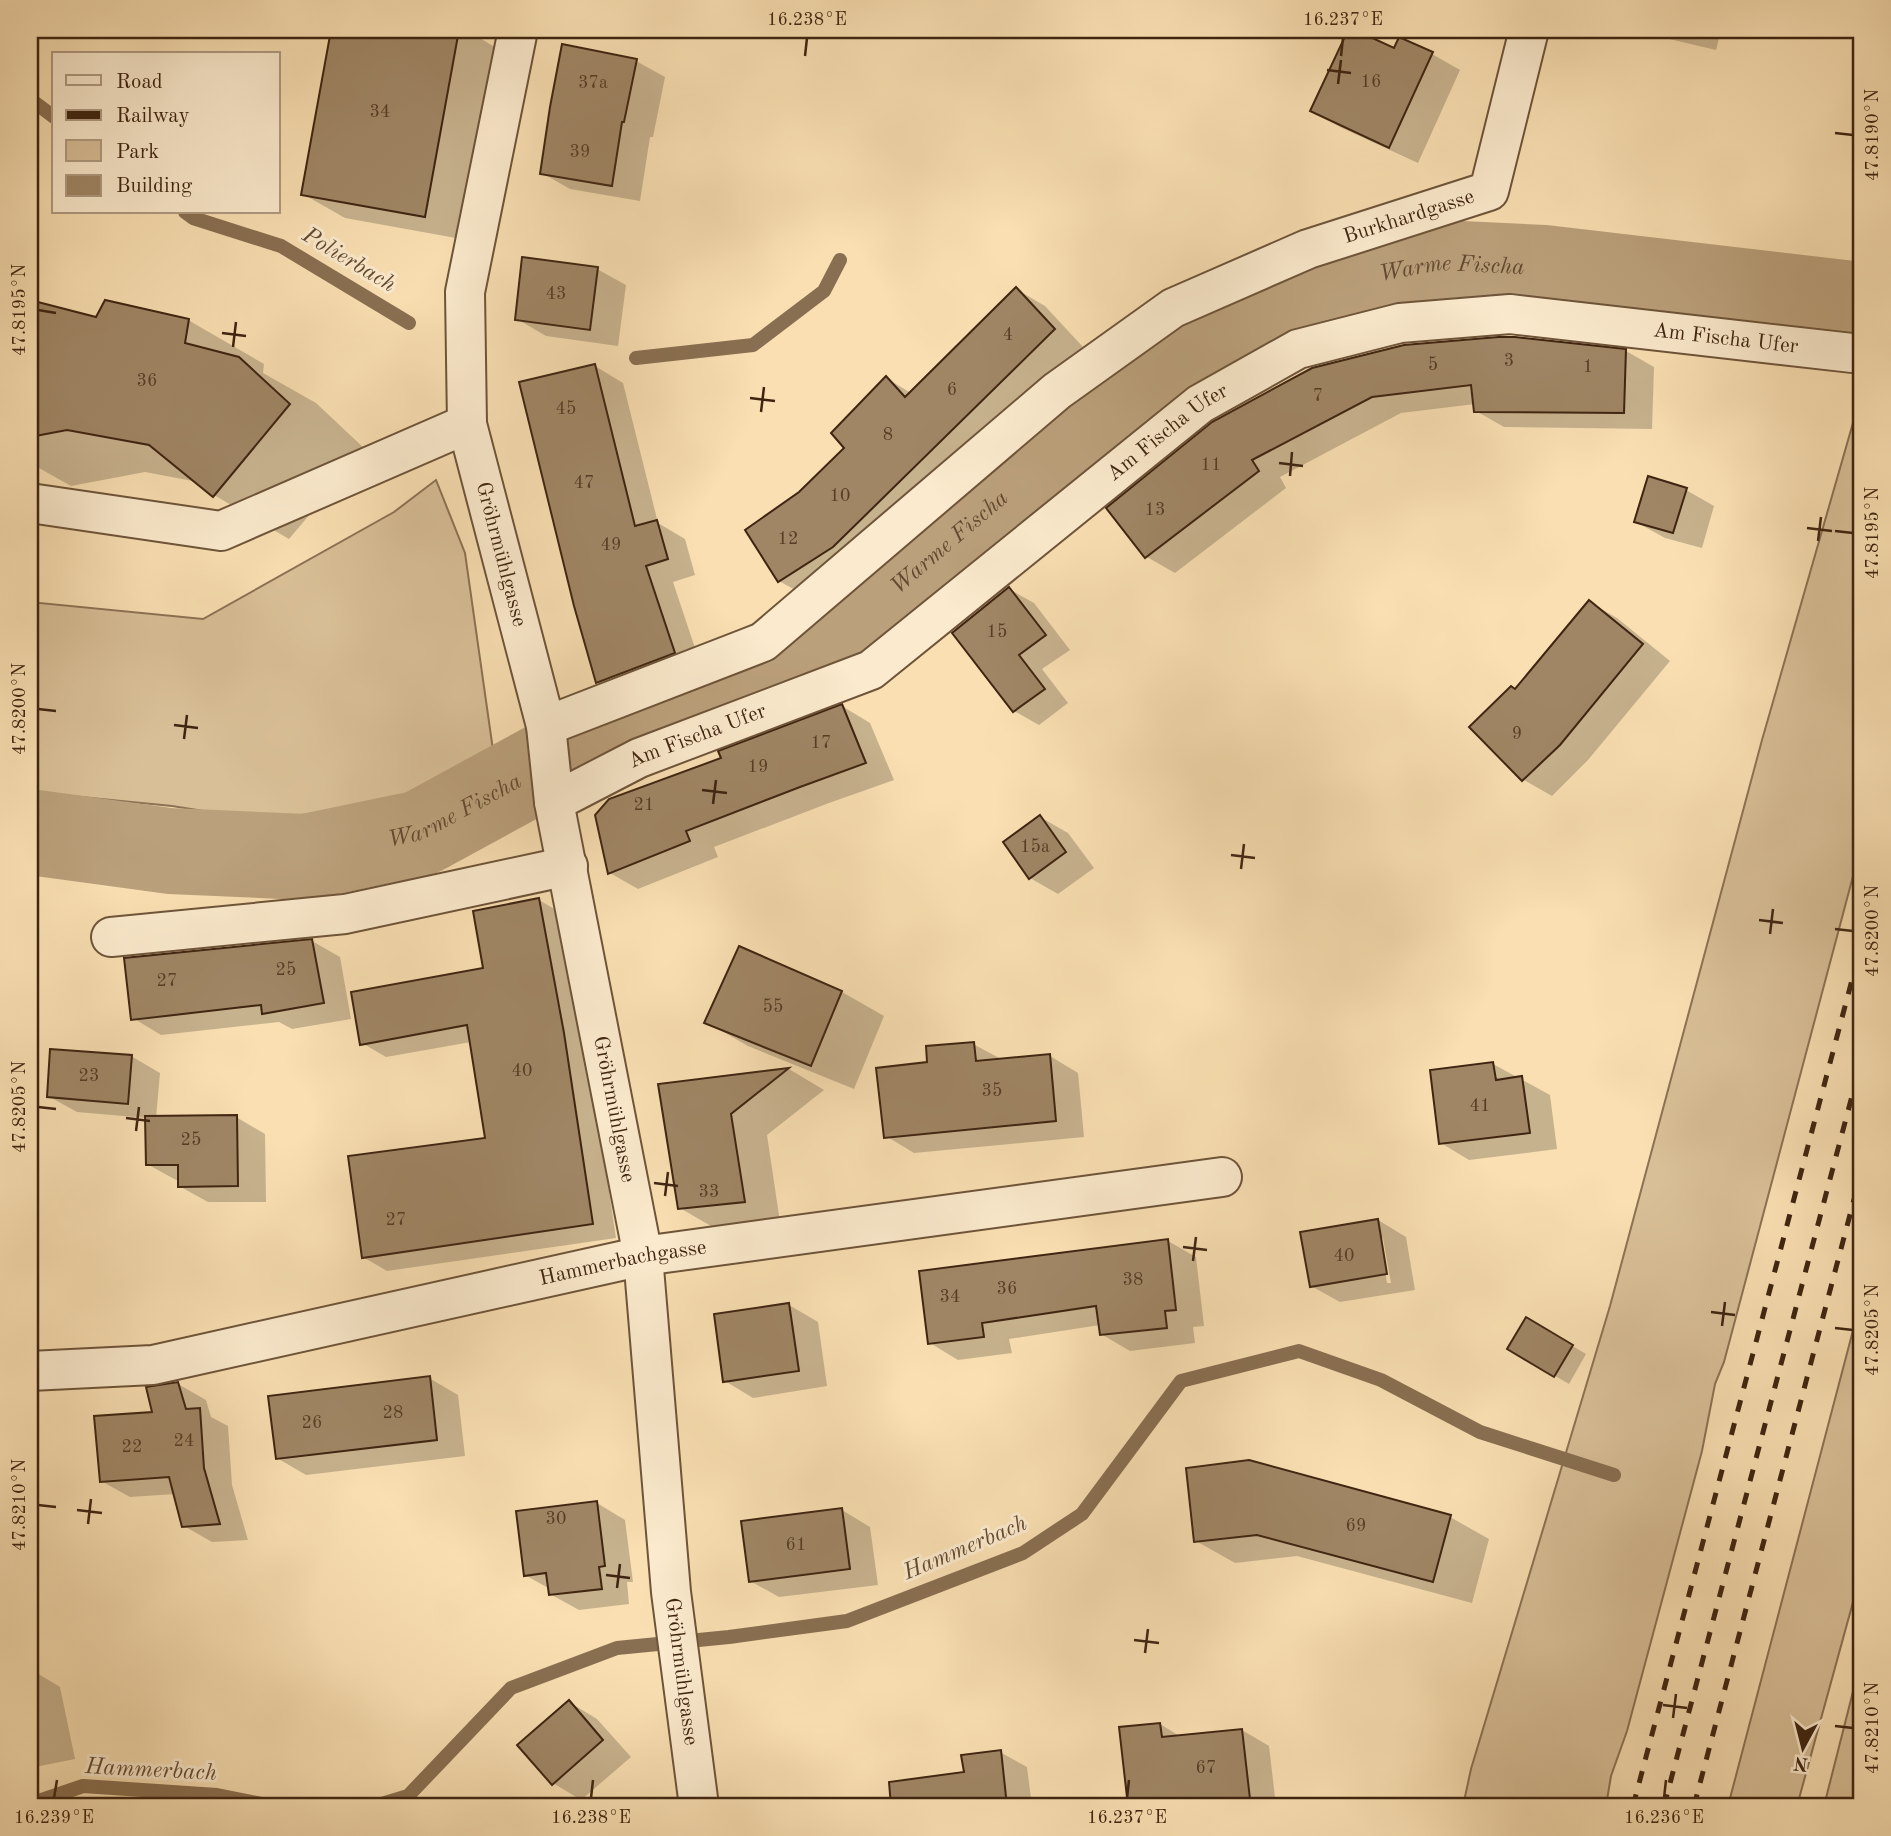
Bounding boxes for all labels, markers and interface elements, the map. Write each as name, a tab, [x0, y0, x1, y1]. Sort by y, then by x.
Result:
text: 16.238°E	[767, 11, 847, 29]
text: 16.237°E	[1303, 11, 1383, 29]
legend	[52, 52, 280, 214]
text: Road	[116, 72, 163, 93]
house number: 16	[1361, 73, 1381, 91]
house number: 37a	[578, 74, 608, 92]
text: 47.8190°N	[1864, 89, 1882, 181]
house number: 34	[370, 103, 390, 121]
text: Railway	[116, 106, 190, 127]
text: Park	[116, 142, 159, 163]
house number: 39	[570, 143, 590, 161]
text: Building	[116, 176, 193, 197]
street label: Burkhardgasse	[1341, 186, 1477, 248]
water label: Polierbach	[298, 223, 400, 297]
water label: Warme Fischa	[1377, 251, 1525, 285]
text: 47.8195°N	[11, 264, 29, 356]
house number: 43	[546, 285, 566, 303]
street label: Am Fischa Ufer	[1652, 320, 1800, 357]
house number: 4	[1003, 326, 1013, 344]
house number: 3	[1504, 352, 1514, 370]
house number: 5	[1428, 356, 1438, 374]
house number: 1	[1583, 358, 1593, 376]
house number: 36	[137, 372, 157, 390]
street label: Am Fischa Ufer	[1103, 380, 1232, 485]
house number: 6	[947, 381, 957, 399]
house number: 7	[1313, 387, 1323, 405]
house number: 45	[556, 400, 576, 418]
house number: 8	[883, 426, 893, 444]
house number: 11	[1201, 456, 1221, 474]
house number: 47	[574, 474, 594, 492]
street label: Gröhrmühlgasse	[472, 480, 530, 629]
water label: Warme Fischa	[886, 486, 1012, 598]
house number: 10	[830, 487, 850, 505]
text: 47.8195°N	[1864, 487, 1882, 579]
house number: 13	[1145, 501, 1165, 519]
house number: 12	[778, 530, 798, 548]
house number: 49	[601, 536, 621, 554]
house number: 15	[987, 623, 1007, 641]
text: 47.8200°N	[11, 663, 29, 755]
street label: Am Fischa Ufer	[625, 700, 770, 772]
house number: 9	[1512, 725, 1522, 743]
house number: 17	[811, 734, 831, 752]
house number: 19	[748, 758, 768, 776]
water label: Warme Fischa	[385, 769, 525, 851]
house number: 21	[634, 796, 654, 814]
house number: 15a	[1020, 838, 1050, 856]
text: 47.8200°N	[1864, 885, 1882, 977]
house number: 25	[276, 961, 296, 979]
house number: 27	[157, 972, 177, 990]
house number: 55	[763, 998, 783, 1016]
street label: Gröhrmühlgasse	[590, 1034, 639, 1184]
text: 47.8205°N	[11, 1061, 29, 1153]
house number: 40	[512, 1062, 532, 1080]
house number: 23	[79, 1067, 99, 1085]
house number: 35	[982, 1082, 1002, 1100]
house number: 41	[1470, 1097, 1490, 1115]
house number: 25	[181, 1131, 201, 1149]
house number: 33	[699, 1183, 719, 1201]
house number: 27	[386, 1211, 406, 1229]
street label: Hammerbachgasse	[537, 1237, 708, 1289]
house number: 40	[1334, 1247, 1354, 1265]
house number: 38	[1123, 1271, 1143, 1289]
house number: 36	[997, 1280, 1017, 1298]
text: 47.8205°N	[1864, 1284, 1882, 1376]
house number: 34	[940, 1288, 960, 1306]
house number: 28	[383, 1404, 403, 1422]
house number: 26	[302, 1414, 322, 1432]
house number: 24	[174, 1432, 194, 1450]
house number: 22	[122, 1438, 142, 1456]
text: 47.8210°N	[11, 1459, 29, 1551]
house number: 30	[546, 1510, 566, 1528]
water label: Hammerbach	[899, 1512, 1030, 1585]
house number: 69	[1346, 1517, 1366, 1535]
house number: 61	[786, 1536, 806, 1554]
street label: Gröhrmühlgasse	[661, 1596, 701, 1747]
text: 47.8210°N	[1864, 1682, 1882, 1774]
north arrow	[1769, 1714, 1839, 1784]
text: N	[1792, 1752, 1810, 1773]
water label: Hammerbach	[83, 1755, 218, 1785]
house number: 67	[1196, 1759, 1216, 1777]
text: 16.239°E	[14, 1809, 94, 1827]
text: 16.238°E	[551, 1809, 631, 1827]
text: 16.237°E	[1087, 1809, 1167, 1827]
text: 16.236°E	[1624, 1809, 1704, 1827]

